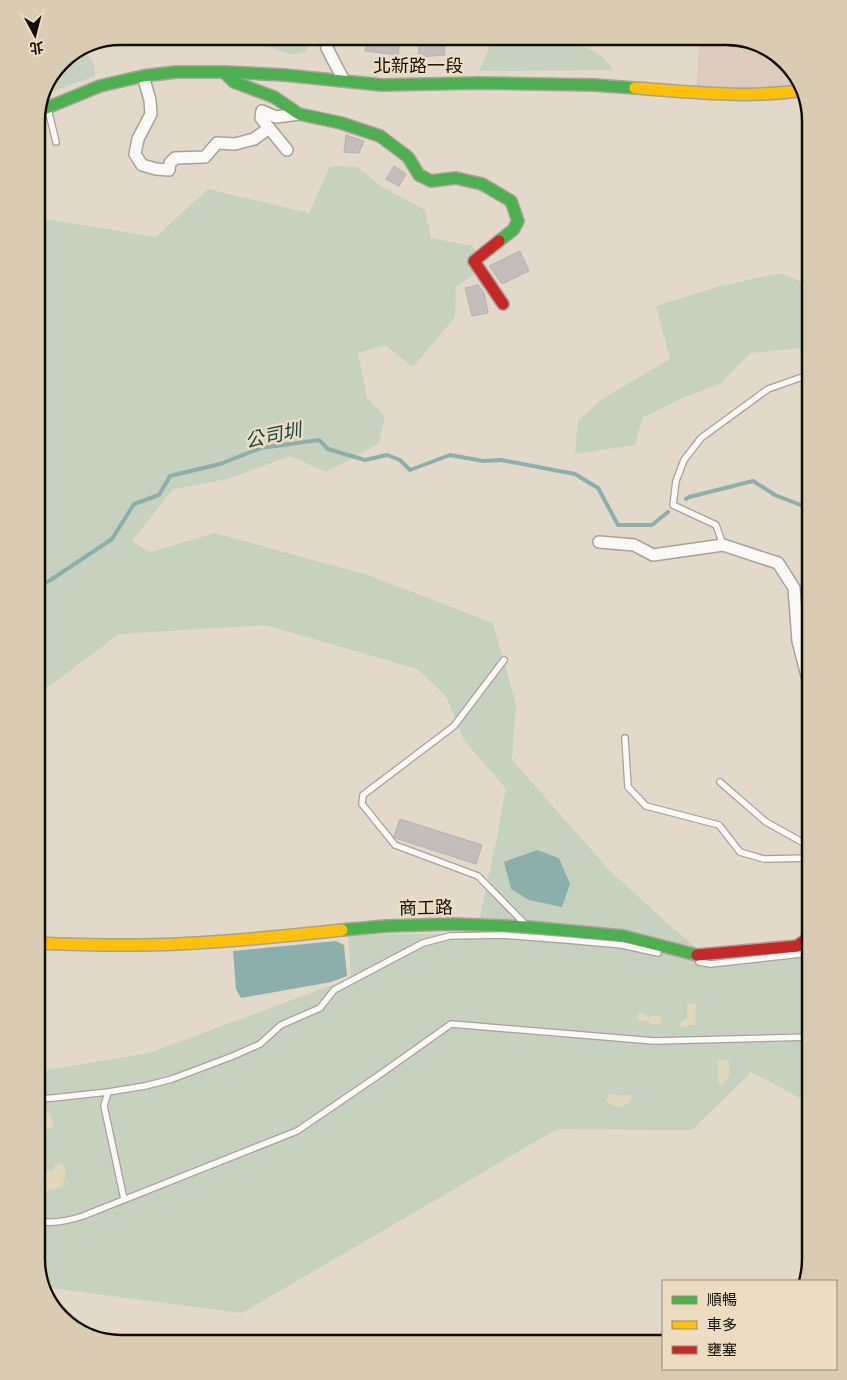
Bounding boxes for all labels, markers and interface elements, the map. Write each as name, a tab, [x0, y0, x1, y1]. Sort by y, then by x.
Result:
north arrow	[10, 10, 60, 60]
text: 北	[29, 39, 45, 57]
street label: 北新路一段	[373, 55, 463, 76]
water label: 公司圳	[243, 418, 306, 453]
street label: 商工路	[399, 897, 453, 918]
legend	[662, 1280, 837, 1370]
text: 順暢	[707, 1291, 737, 1309]
text: 車多	[707, 1316, 737, 1334]
text: 壅塞	[707, 1341, 737, 1359]

